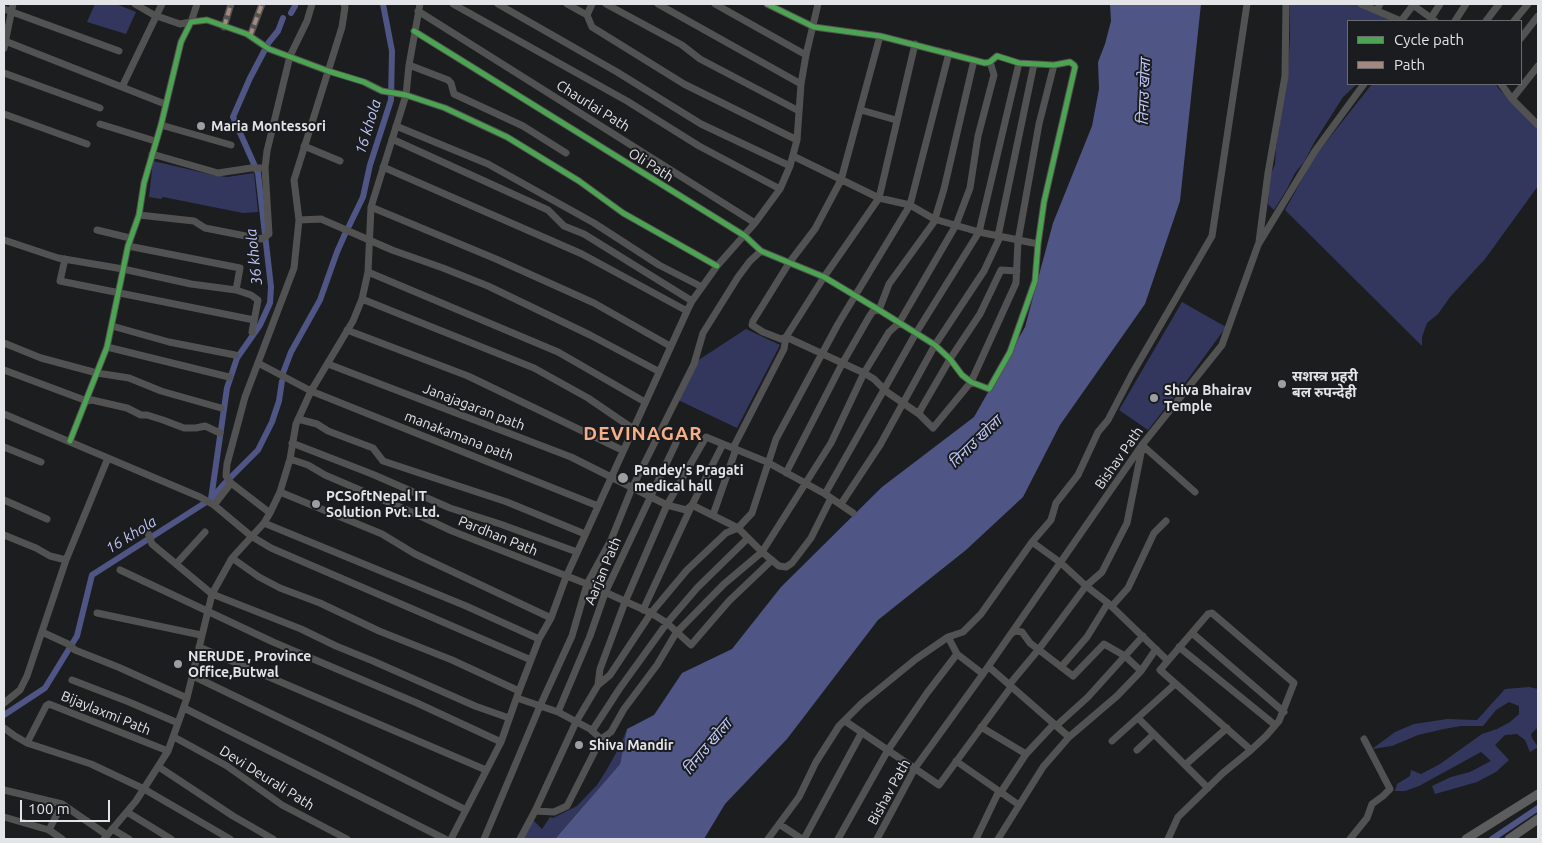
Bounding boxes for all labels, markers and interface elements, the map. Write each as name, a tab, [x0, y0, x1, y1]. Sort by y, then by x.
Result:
legend	[1347, 20, 1522, 85]
text: Cycle path	[1394, 31, 1464, 48]
text: Path	[1394, 56, 1425, 73]
water label: तिनाउ खोला	[1134, 58, 1154, 126]
street label: Chaurlai Path	[553, 77, 633, 135]
water label: 16 khola	[351, 97, 385, 157]
place label: Maria Montessori	[211, 118, 326, 134]
marker: Maria Montessori	[195, 120, 207, 132]
street label: Oli Path	[625, 145, 677, 185]
water label: 36 khola	[242, 228, 266, 286]
place label: सशस्त्र प्रहरी बल रुपन्देही	[1292, 368, 1358, 401]
marker: सशस्त्र प्रहरी बल रुपन्देही	[1276, 378, 1288, 390]
street label: Janajagaran path	[421, 380, 527, 434]
place label: Shiva Bhairav Temple	[1164, 382, 1252, 414]
marker: Shiva Bhairav Temple	[1148, 392, 1160, 404]
street label: manakamana path	[402, 408, 516, 464]
water label: तिनाउ खोला	[945, 412, 1005, 472]
district label: DEVINAGAR	[582, 423, 704, 445]
street label: Bishav Path	[1091, 423, 1147, 493]
place label: Pandey's Pragati medical hall	[634, 462, 744, 494]
marker: Pandey's Pragati medical hall	[616, 471, 630, 485]
place label: PCSoftNepal IT Solution Pvt. Ltd.	[326, 488, 440, 520]
marker: PCSoftNepal IT Solution Pvt. Ltd.	[310, 498, 322, 510]
water label: 16 khola	[102, 512, 160, 558]
street label: Pardhan Path	[456, 512, 540, 560]
street label: Aarjan Path	[581, 534, 625, 608]
place label: NERUDE , Province Office,Butwal	[188, 648, 311, 680]
marker: NERUDE , Province Office,Butwal	[172, 658, 184, 670]
street label: Bijaylaxmi Path	[59, 687, 153, 739]
water label: तिनाउ खोला	[679, 716, 735, 778]
place label: Shiva Mandir	[589, 737, 673, 753]
marker: Shiva Mandir	[573, 739, 585, 751]
street label: Devi Deurali Path	[217, 742, 317, 814]
street label: Bishav Path	[864, 756, 914, 828]
scale bar	[22, 790, 112, 822]
text: 100 m	[28, 800, 70, 817]

